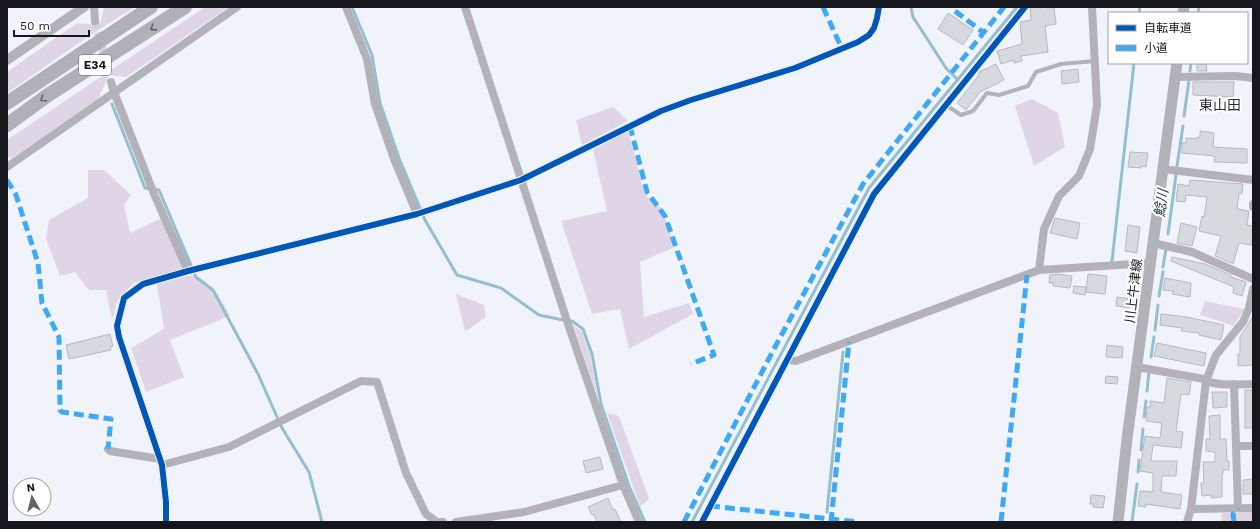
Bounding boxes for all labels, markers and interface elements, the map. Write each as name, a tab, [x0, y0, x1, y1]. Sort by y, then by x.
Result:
scale bar	[14, 12, 89, 38]
legend	[1108, 12, 1248, 64]
text: 50 m	[20, 19, 50, 33]
text: 自転車道	[1144, 21, 1192, 35]
one-way arrow	[150, 23, 157, 30]
text: 小道	[1144, 41, 1168, 55]
road number: E34	[79, 55, 111, 75]
one-way arrow	[41, 94, 48, 101]
district label: 東山田	[1199, 97, 1241, 113]
water label: 鯰川	[1151, 186, 1171, 218]
street label: 川上牛津線	[1122, 258, 1145, 324]
north arrow	[12, 477, 52, 517]
text: N	[26, 481, 36, 495]

